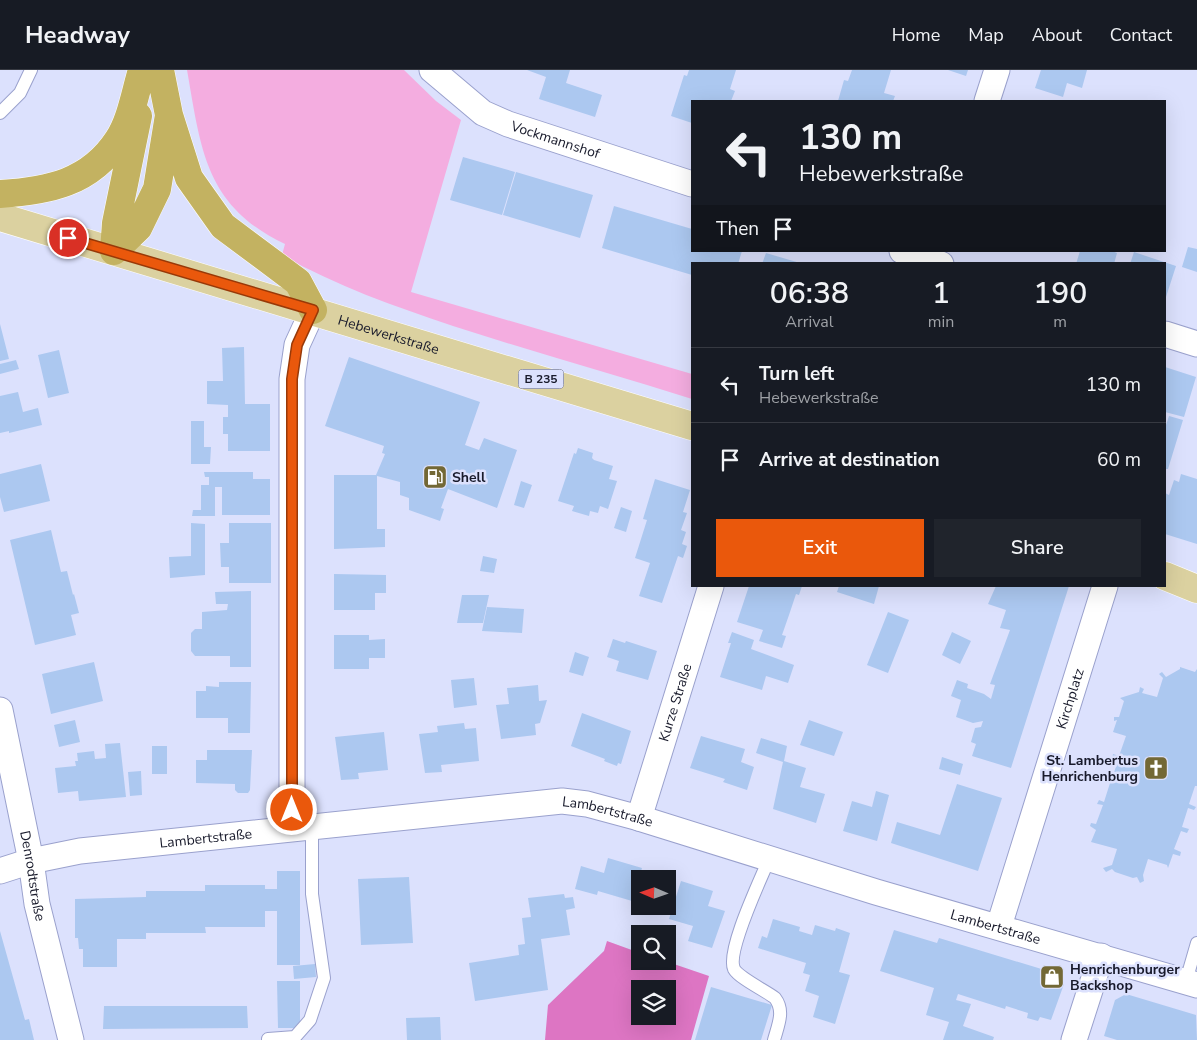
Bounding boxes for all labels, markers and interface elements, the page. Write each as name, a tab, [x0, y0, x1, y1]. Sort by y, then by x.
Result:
text: Headway	[25, 19, 130, 51]
text: Home	[892, 23, 940, 47]
text: Map	[968, 23, 1004, 47]
text: About	[1032, 23, 1082, 47]
text: Contact	[1110, 23, 1172, 47]
text: 130 m	[799, 114, 902, 161]
street label: Vockmannshof	[508, 116, 603, 163]
icon: left	[716, 120, 781, 185]
text: Hebewerkstraße	[799, 159, 963, 189]
icon: arrive	[769, 215, 797, 243]
text: Then	[716, 216, 759, 242]
pin	[47, 217, 89, 259]
icon: arrive	[54, 224, 82, 252]
text: 06:38	[770, 273, 849, 314]
text: 1	[932, 273, 950, 314]
text: 190	[1033, 273, 1087, 314]
street label: Hebewerkstraße	[336, 310, 442, 359]
text: Arrival	[785, 311, 833, 333]
text: min	[928, 311, 954, 333]
text: m	[1053, 311, 1067, 333]
text: Turn left	[759, 361, 834, 387]
road number: B 235	[518, 370, 564, 388]
icon: left	[716, 371, 744, 399]
text: 130 m	[1086, 372, 1141, 398]
text: Hebewerkstraße	[759, 387, 879, 409]
icon: arrive	[716, 446, 744, 474]
text: Arrive at destination	[759, 447, 940, 473]
text: 60 m	[1097, 447, 1141, 473]
fuel station icon: Shell	[422, 464, 448, 490]
place label: Shell	[452, 468, 486, 487]
button: Exit	[716, 519, 924, 577]
button: Share	[934, 519, 1141, 577]
street label: Kurze Straße	[654, 661, 696, 744]
street label: Kirchplatz	[1051, 666, 1088, 731]
place label: St. Lambertus Henrichenburg	[1041, 751, 1138, 786]
church icon: St. Lambertus Henrichenburg	[1143, 755, 1169, 781]
position arrow	[265, 783, 317, 835]
street label: Lambertstraße	[561, 792, 655, 831]
street label: Lambertstraße	[159, 824, 253, 852]
street label: Denrodtstraße	[15, 829, 50, 923]
north arrow	[631, 870, 676, 915]
map controls	[631, 870, 676, 1025]
street label: Lambertstraße	[948, 905, 1043, 949]
button: search	[631, 925, 676, 970]
place label: Henrichenburger Backshop	[1070, 960, 1180, 995]
shop icon: Henrichenburger Backshop	[1039, 964, 1065, 990]
button: layers	[631, 980, 676, 1025]

